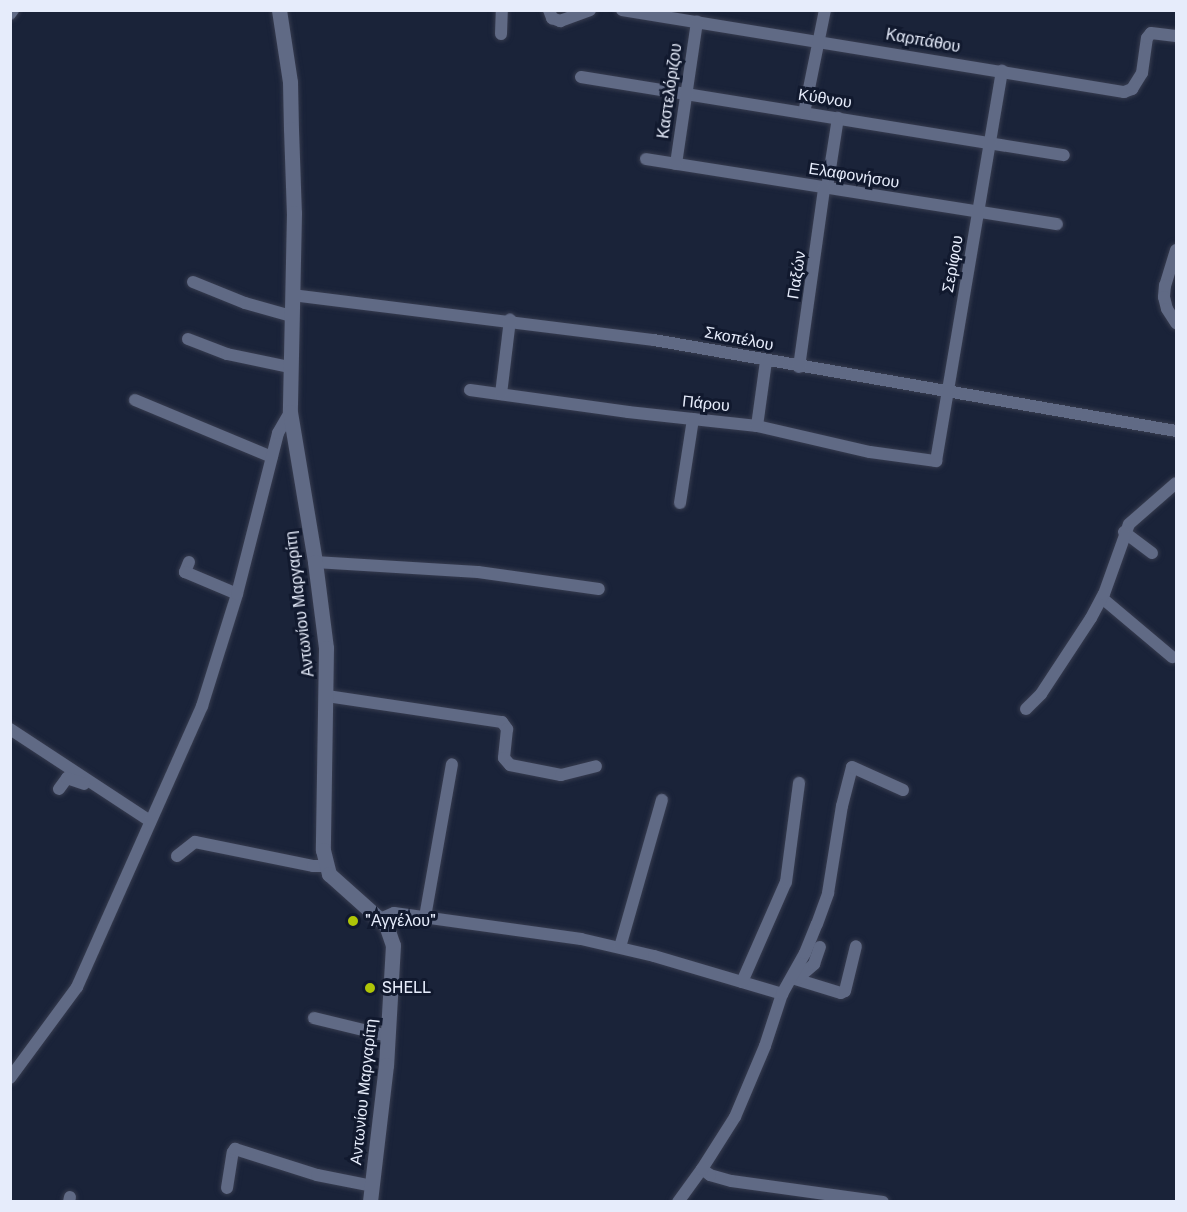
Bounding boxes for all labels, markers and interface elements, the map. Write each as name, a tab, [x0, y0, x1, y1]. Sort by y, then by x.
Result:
street label: Καρπάθου	[884, 25, 962, 57]
street label: Καστελόριζου	[654, 42, 686, 140]
street label: Κύθνου	[797, 85, 853, 113]
street label: Ελαφονήσου	[807, 159, 901, 193]
street label: Σερίφου	[939, 234, 967, 294]
street label: Παξών	[784, 250, 810, 300]
street label: Σκοπέλου	[703, 323, 775, 355]
street label: Πάρου	[681, 392, 731, 416]
street label: Αντωνίου Μαργαρίτη	[282, 530, 318, 678]
place label: "Αγγέλου"	[365, 911, 436, 931]
marker: "Αγγέλου"	[346, 914, 360, 928]
place label: SHELL	[382, 978, 431, 998]
marker: SHELL	[363, 981, 377, 995]
street label: Αντωνίου Μαργαρίτη	[347, 1018, 381, 1166]

